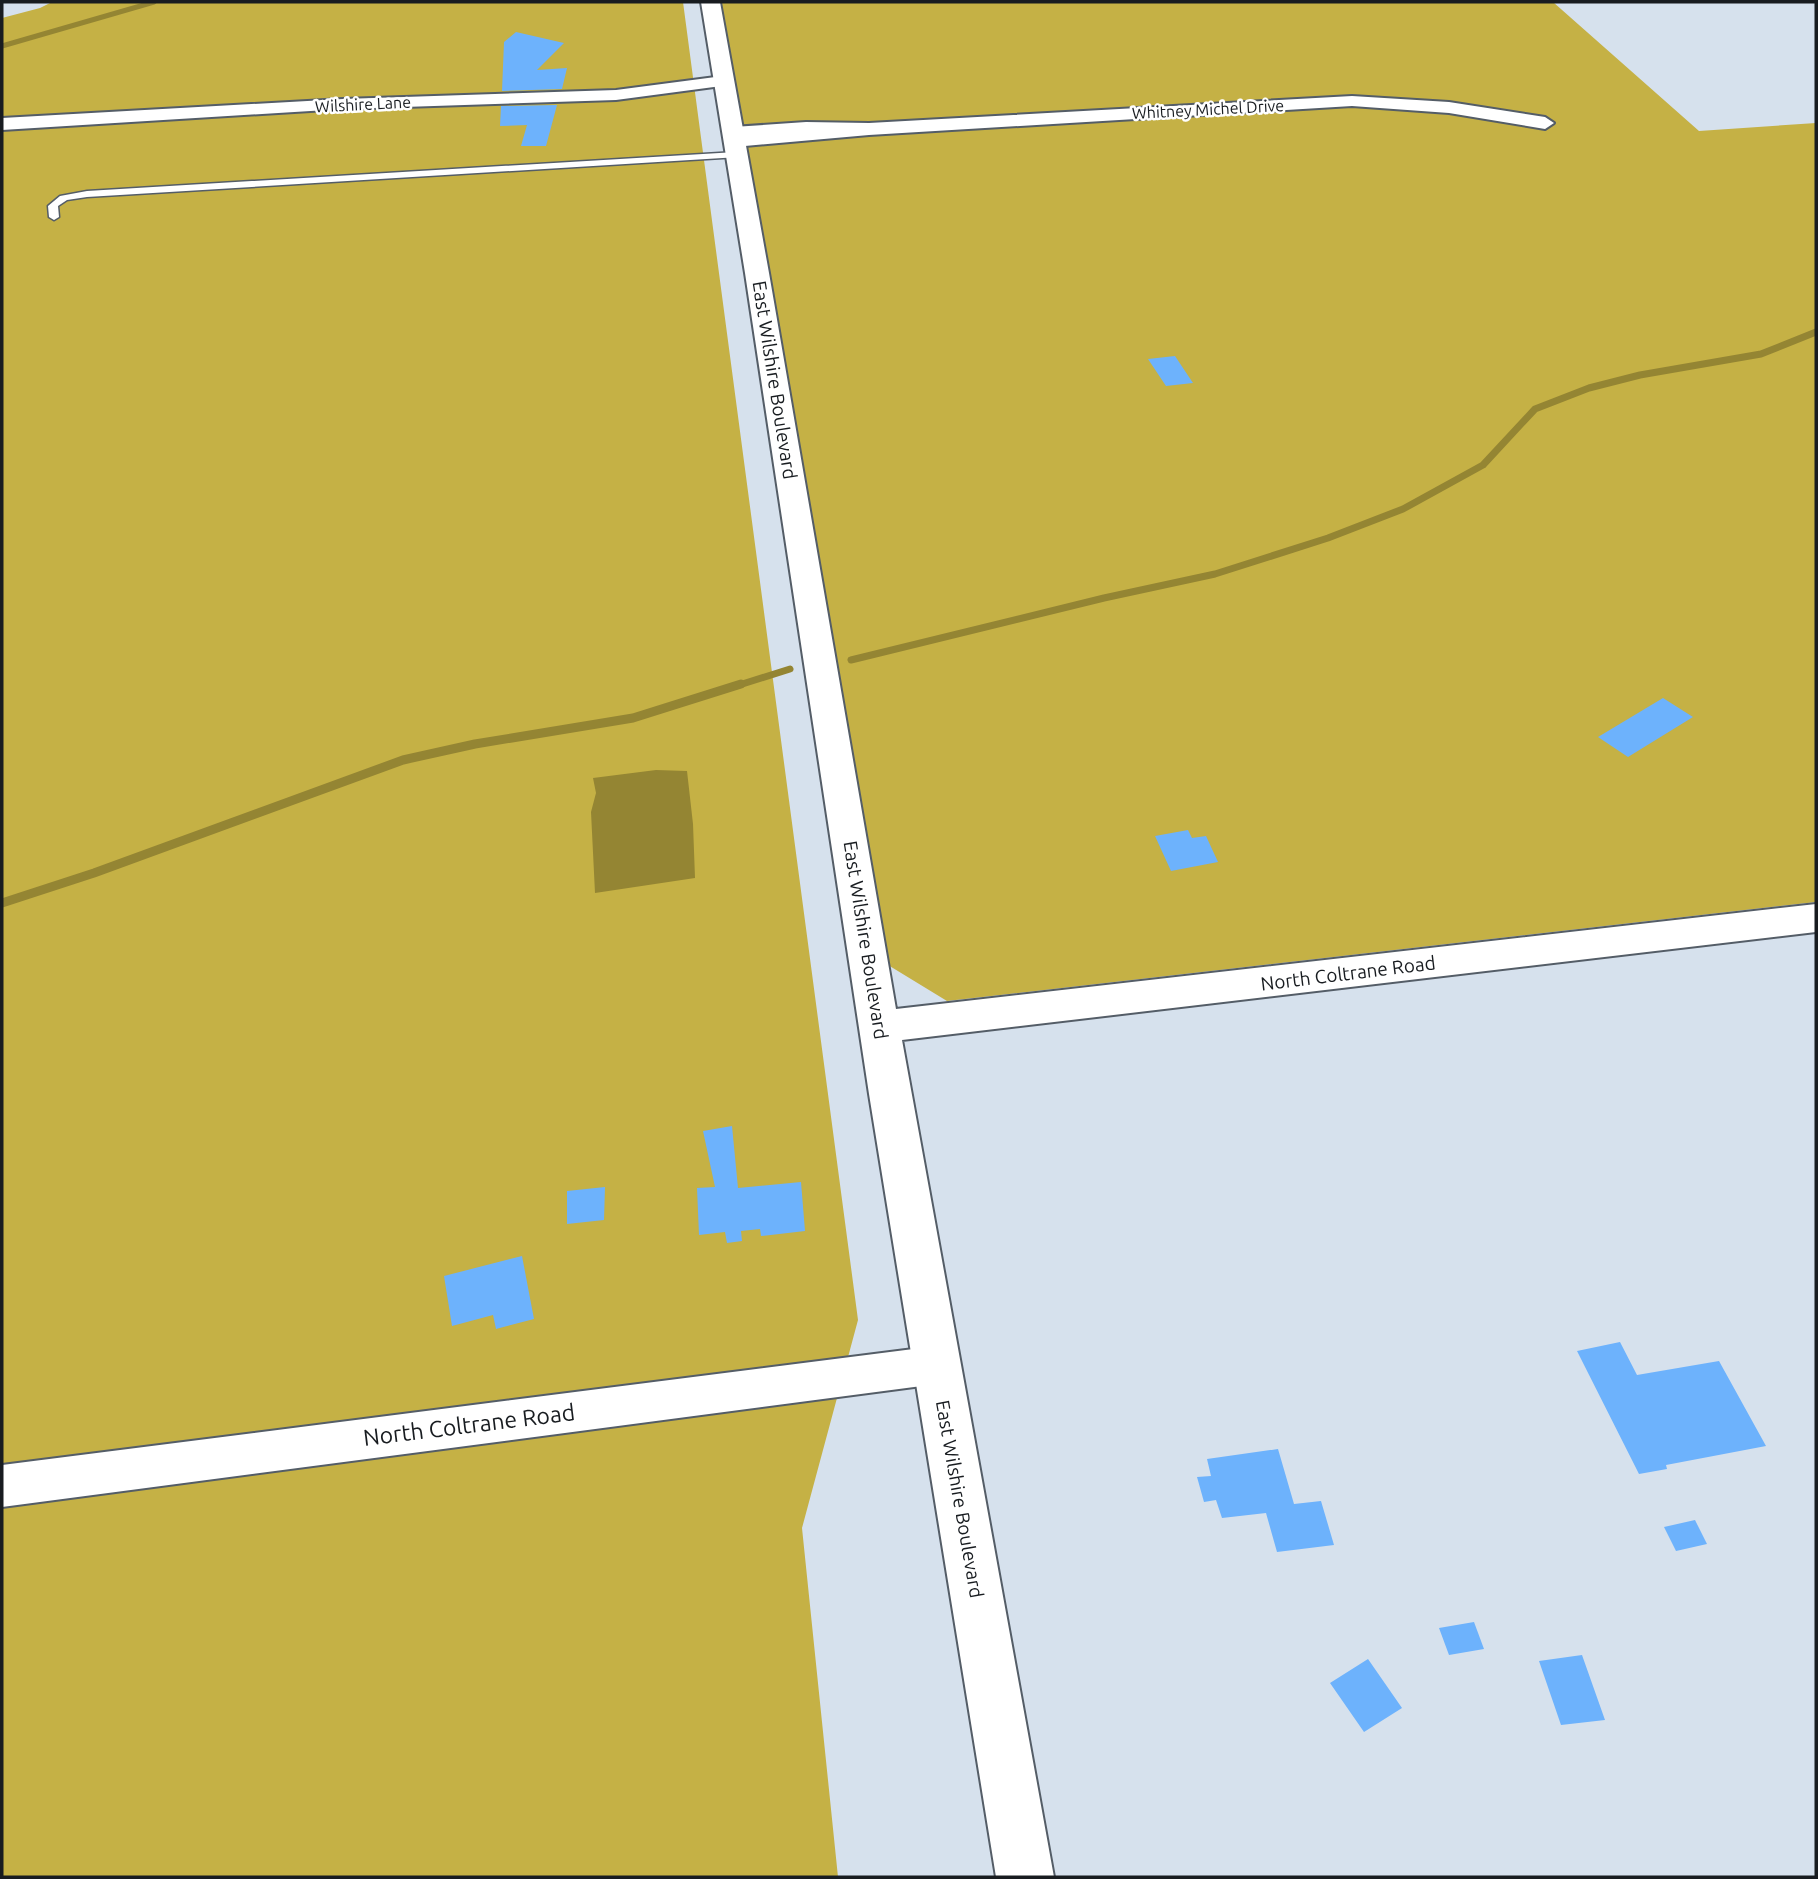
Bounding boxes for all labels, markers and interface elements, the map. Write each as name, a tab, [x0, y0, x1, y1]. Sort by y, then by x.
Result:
street label: Wilshire Lane	[315, 92, 411, 116]
street label: Whitney Michel Drive	[1131, 96, 1285, 122]
street label: East Wilshire Boulevard	[748, 279, 802, 481]
street label: East Wilshire Boulevard	[839, 839, 893, 1041]
street label: North Coltrane Road	[1259, 951, 1437, 995]
street label: East Wilshire Boulevard	[932, 1398, 988, 1600]
street label: North Coltrane Road	[362, 1399, 576, 1450]

